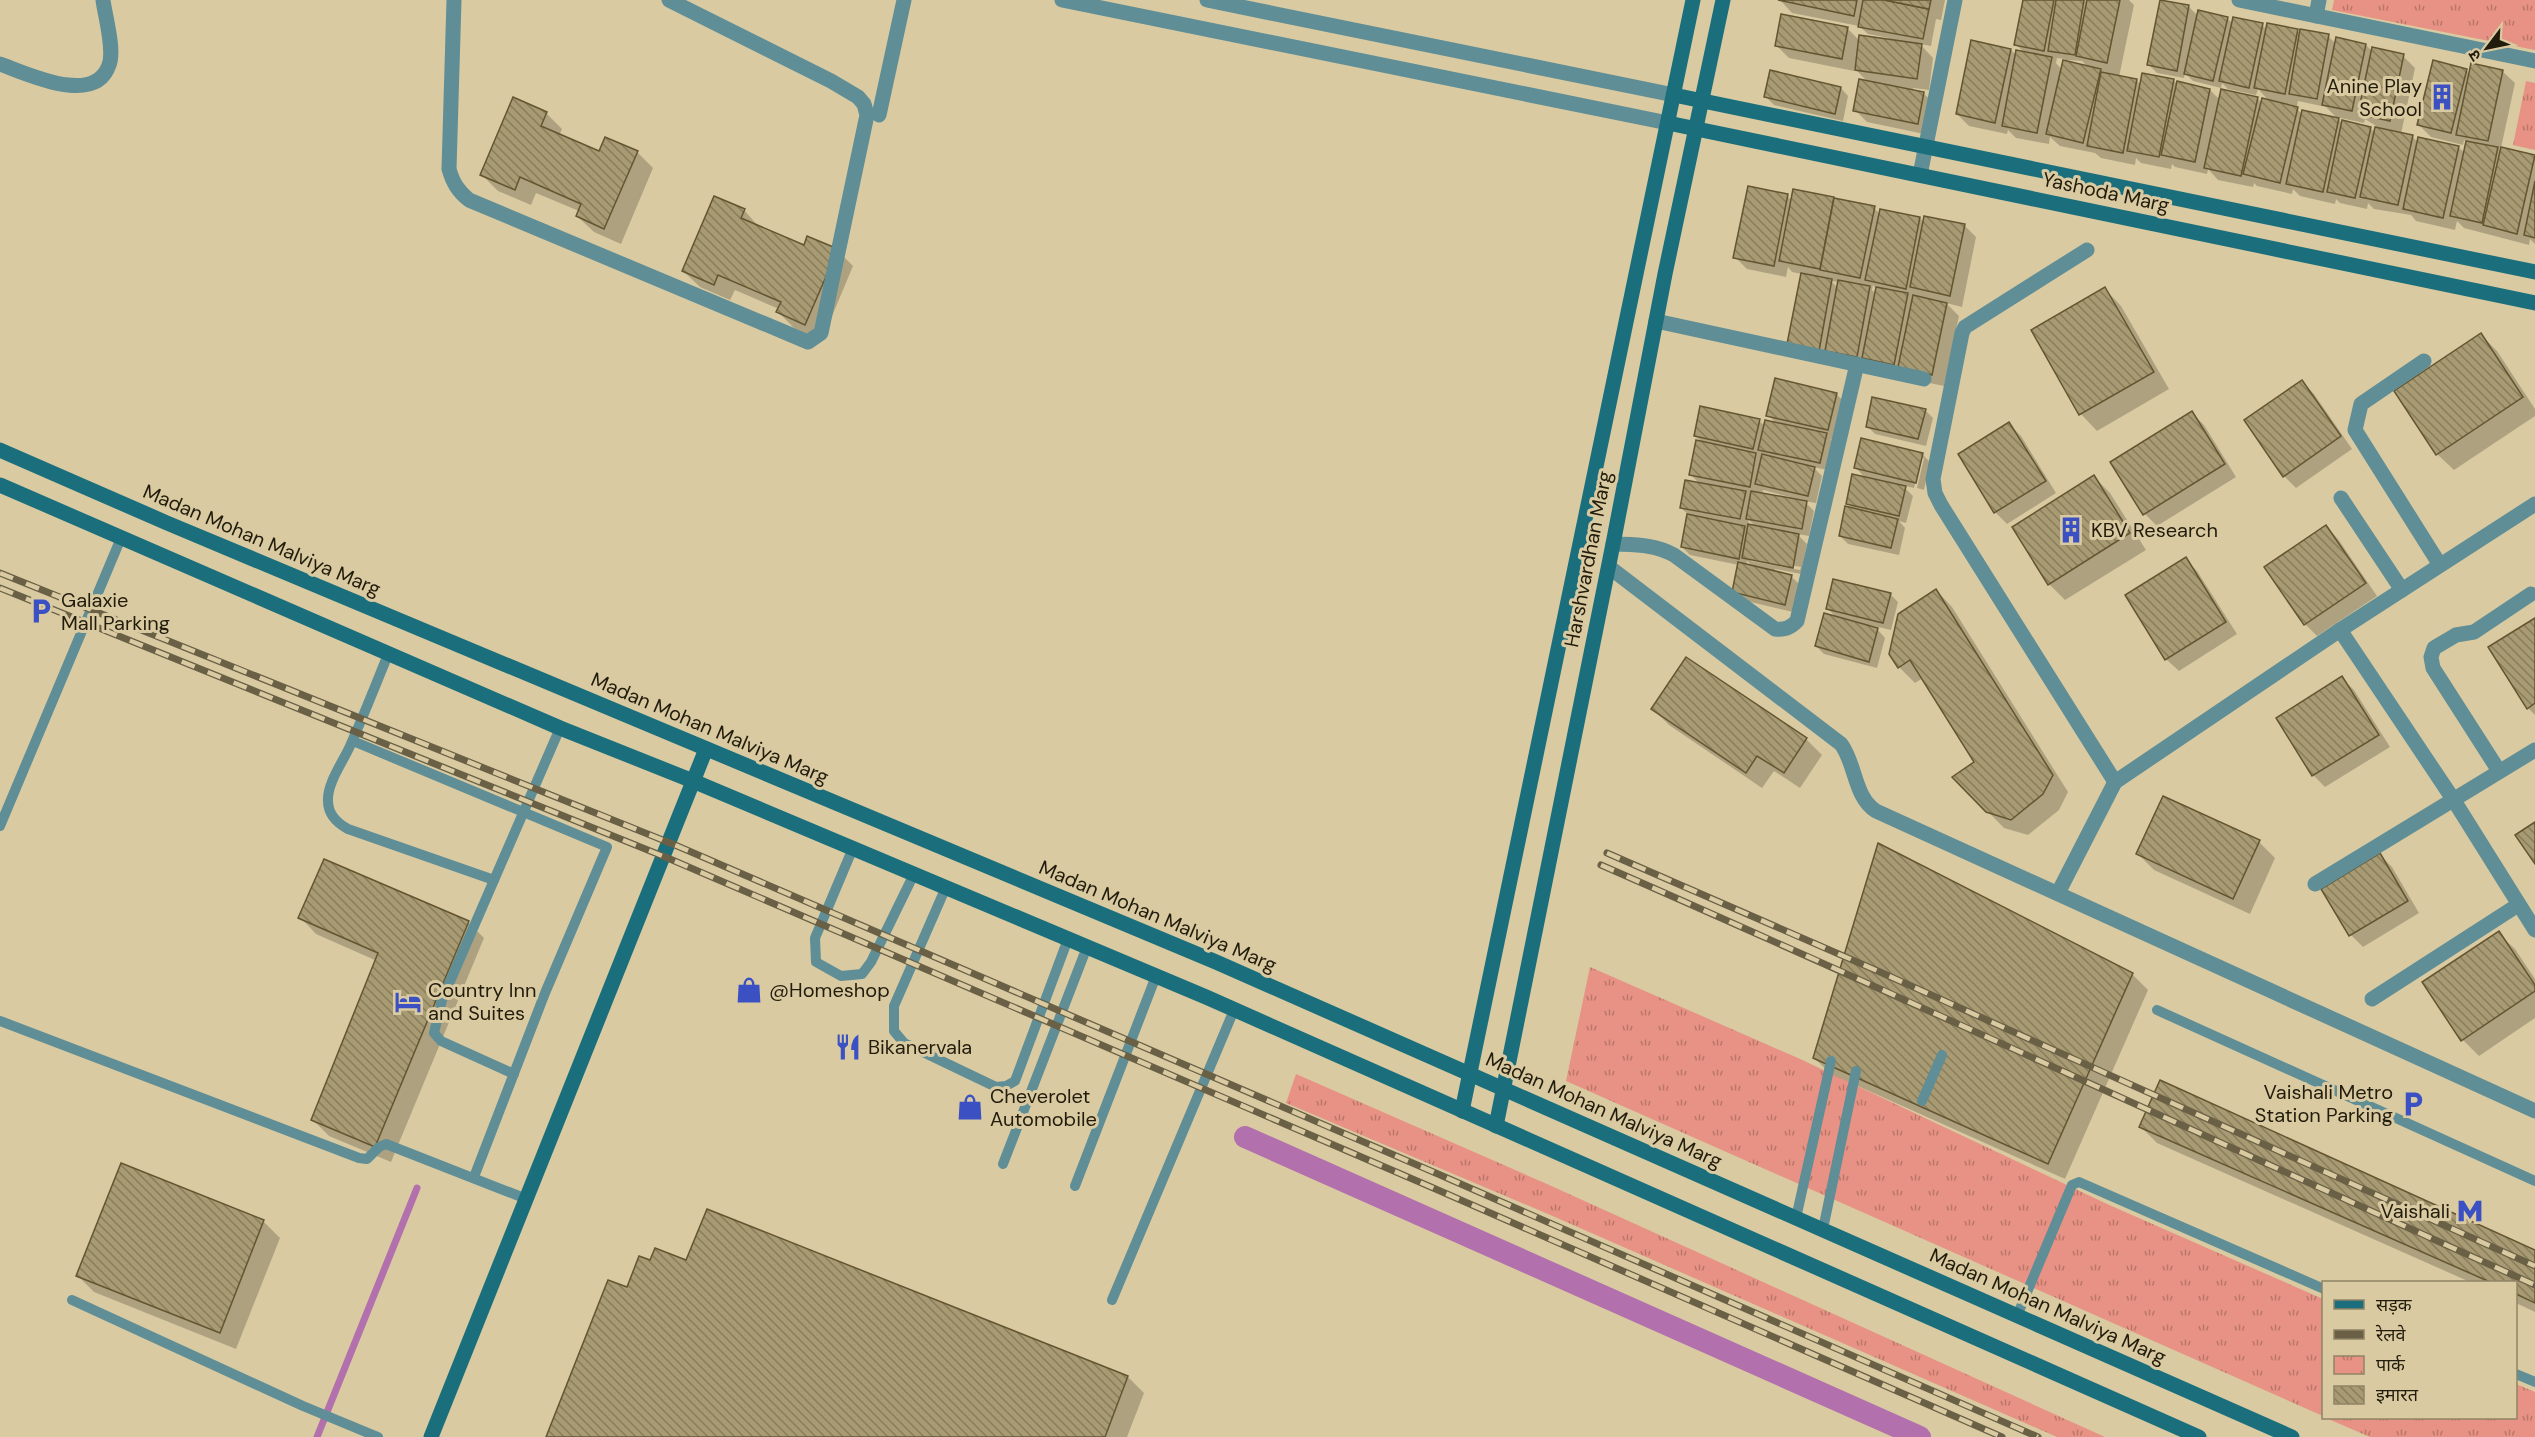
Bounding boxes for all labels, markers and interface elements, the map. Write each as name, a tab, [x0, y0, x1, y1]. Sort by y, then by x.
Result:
north arrow	[2457, 18, 2517, 78]
text: उ	[2463, 46, 2486, 65]
place label: Anine Play School	[2327, 73, 2422, 122]
building icon: Anine Play School	[2427, 82, 2457, 112]
street label: Yashoda Marg	[2040, 166, 2172, 218]
street label: Harshvardhan Marg	[1558, 469, 1618, 649]
street label: Madan Mohan Malviya Marg	[139, 478, 385, 602]
building icon: KBV Research	[2056, 515, 2086, 545]
place label: KBV Research	[2091, 517, 2218, 543]
place label: Galaxie Mall Parking	[61, 587, 170, 636]
parking icon: Galaxie Mall Parking	[26, 596, 56, 626]
street label: Madan Mohan Malviya Marg	[587, 666, 833, 790]
street label: Madan Mohan Malviya Marg	[1035, 854, 1281, 978]
shop icon: @Homeshop	[734, 975, 764, 1005]
place label: Country Inn and Suites	[428, 977, 536, 1026]
place label: @Homeshop	[769, 977, 890, 1003]
hotel icon: Country Inn and Suites	[393, 987, 423, 1017]
restaurant icon: Bikanervala	[833, 1032, 863, 1062]
place label: Bikanervala	[868, 1034, 972, 1060]
street label: Madan Mohan Malviya Marg	[1482, 1046, 1726, 1174]
place label: Vaishali Metro Station Parking	[2255, 1079, 2393, 1128]
place label: Cheverolet Automobile	[990, 1083, 1097, 1132]
parking icon: Vaishali Metro Station Parking	[2398, 1089, 2428, 1119]
shop icon: Cheverolet Automobile	[955, 1092, 985, 1122]
metro station icon: Vaishali	[2455, 1196, 2485, 1226]
place label: Vaishali	[2380, 1198, 2450, 1224]
street label: Madan Mohan Malviya Marg	[1926, 1242, 2170, 1370]
legend	[2322, 1281, 2517, 1419]
text: सड़क	[2376, 1293, 2413, 1317]
text: रेलवे	[2375, 1323, 2407, 1347]
text: पार्क	[2376, 1353, 2406, 1377]
text: इमारत	[2376, 1383, 2419, 1407]

